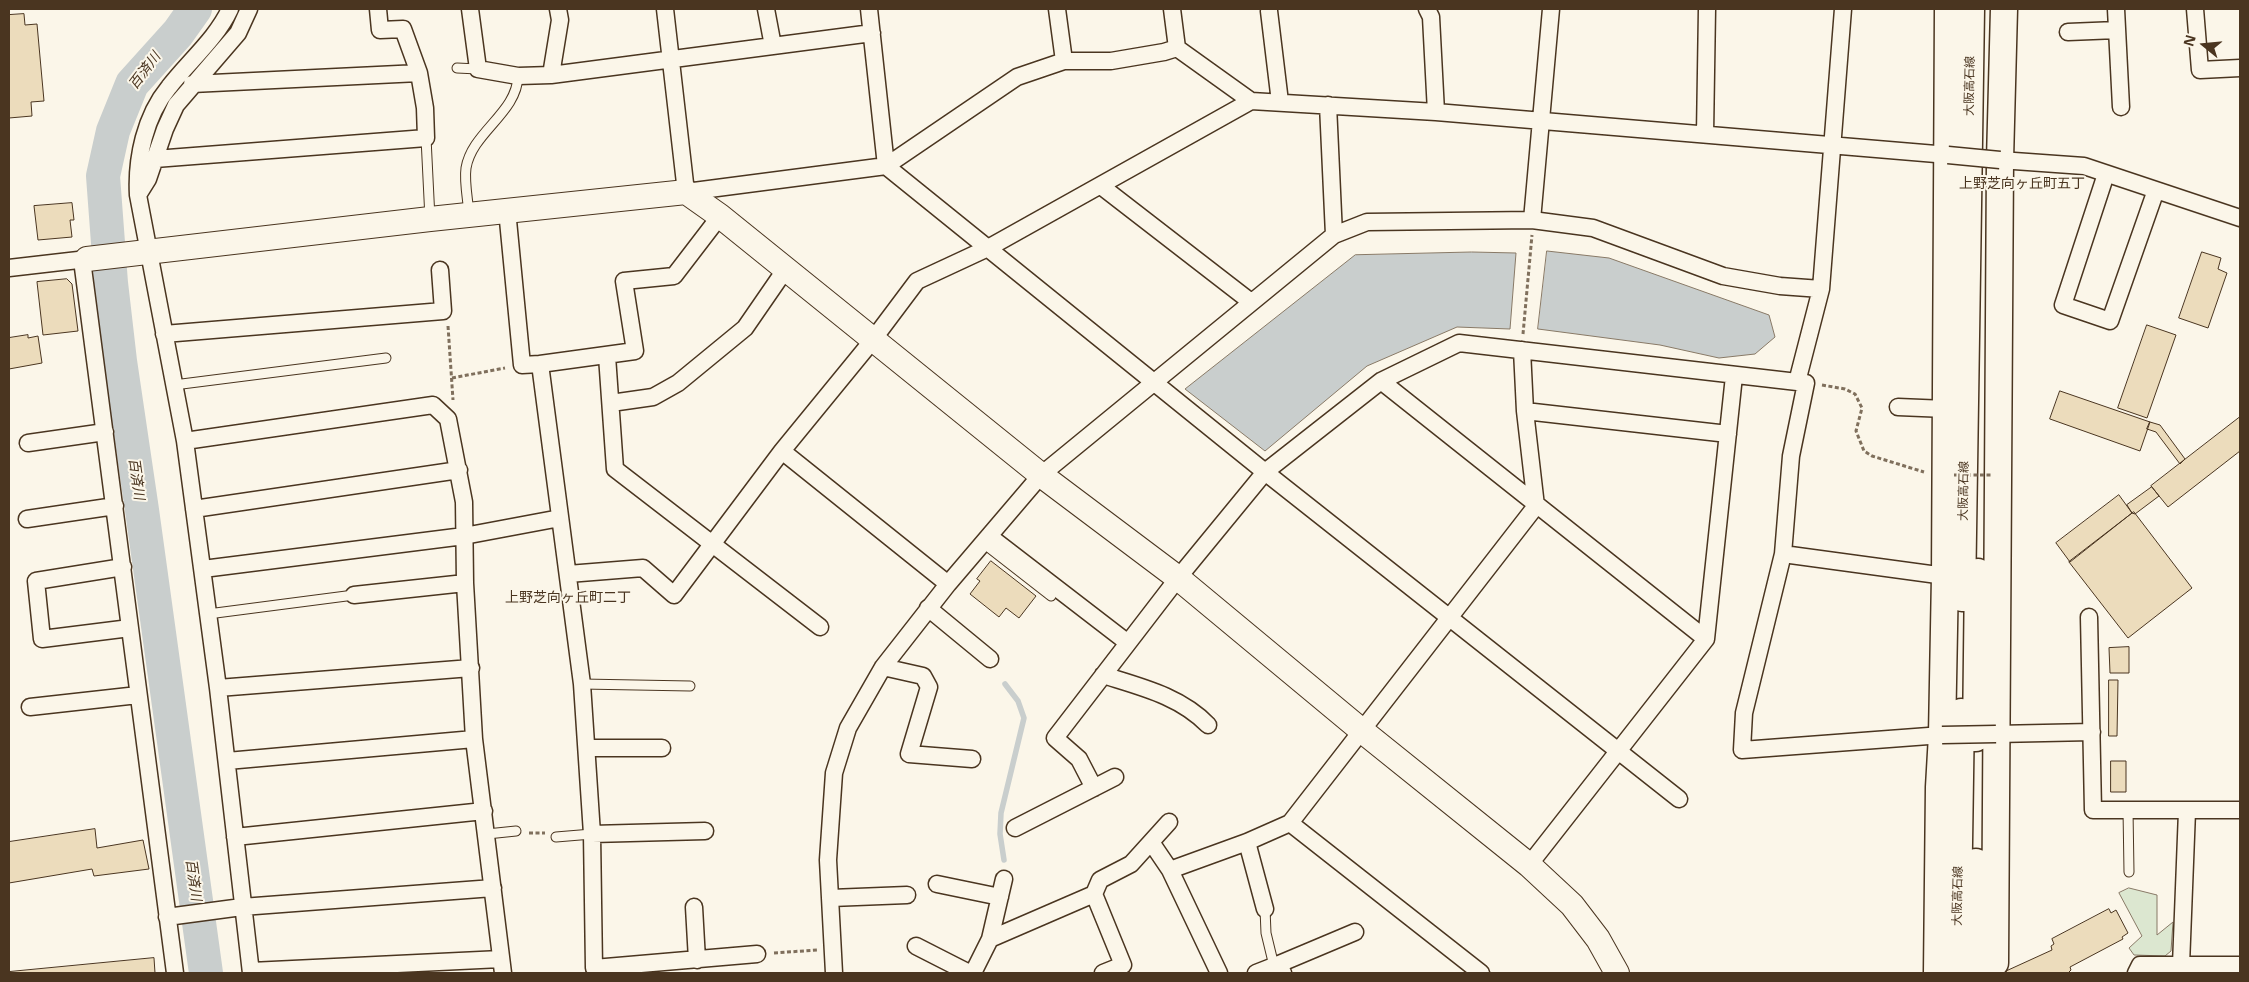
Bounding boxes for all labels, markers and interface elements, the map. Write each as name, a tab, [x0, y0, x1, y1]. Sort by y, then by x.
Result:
north arrow	[2179, 20, 2229, 70]
text: N	[2178, 32, 2200, 49]
water label: 百済川	[126, 49, 164, 93]
street label: 大阪高石線	[1962, 56, 1978, 116]
district label: 上野芝向ヶ丘町五丁	[1959, 176, 2085, 192]
water label: 百済川	[125, 457, 147, 501]
street label: 大阪高石線	[1956, 461, 1972, 521]
district label: 上野芝向ヶ丘町二丁	[505, 590, 631, 606]
water label: 百済川	[182, 858, 204, 902]
street label: 大阪高石線	[1950, 866, 1966, 926]

